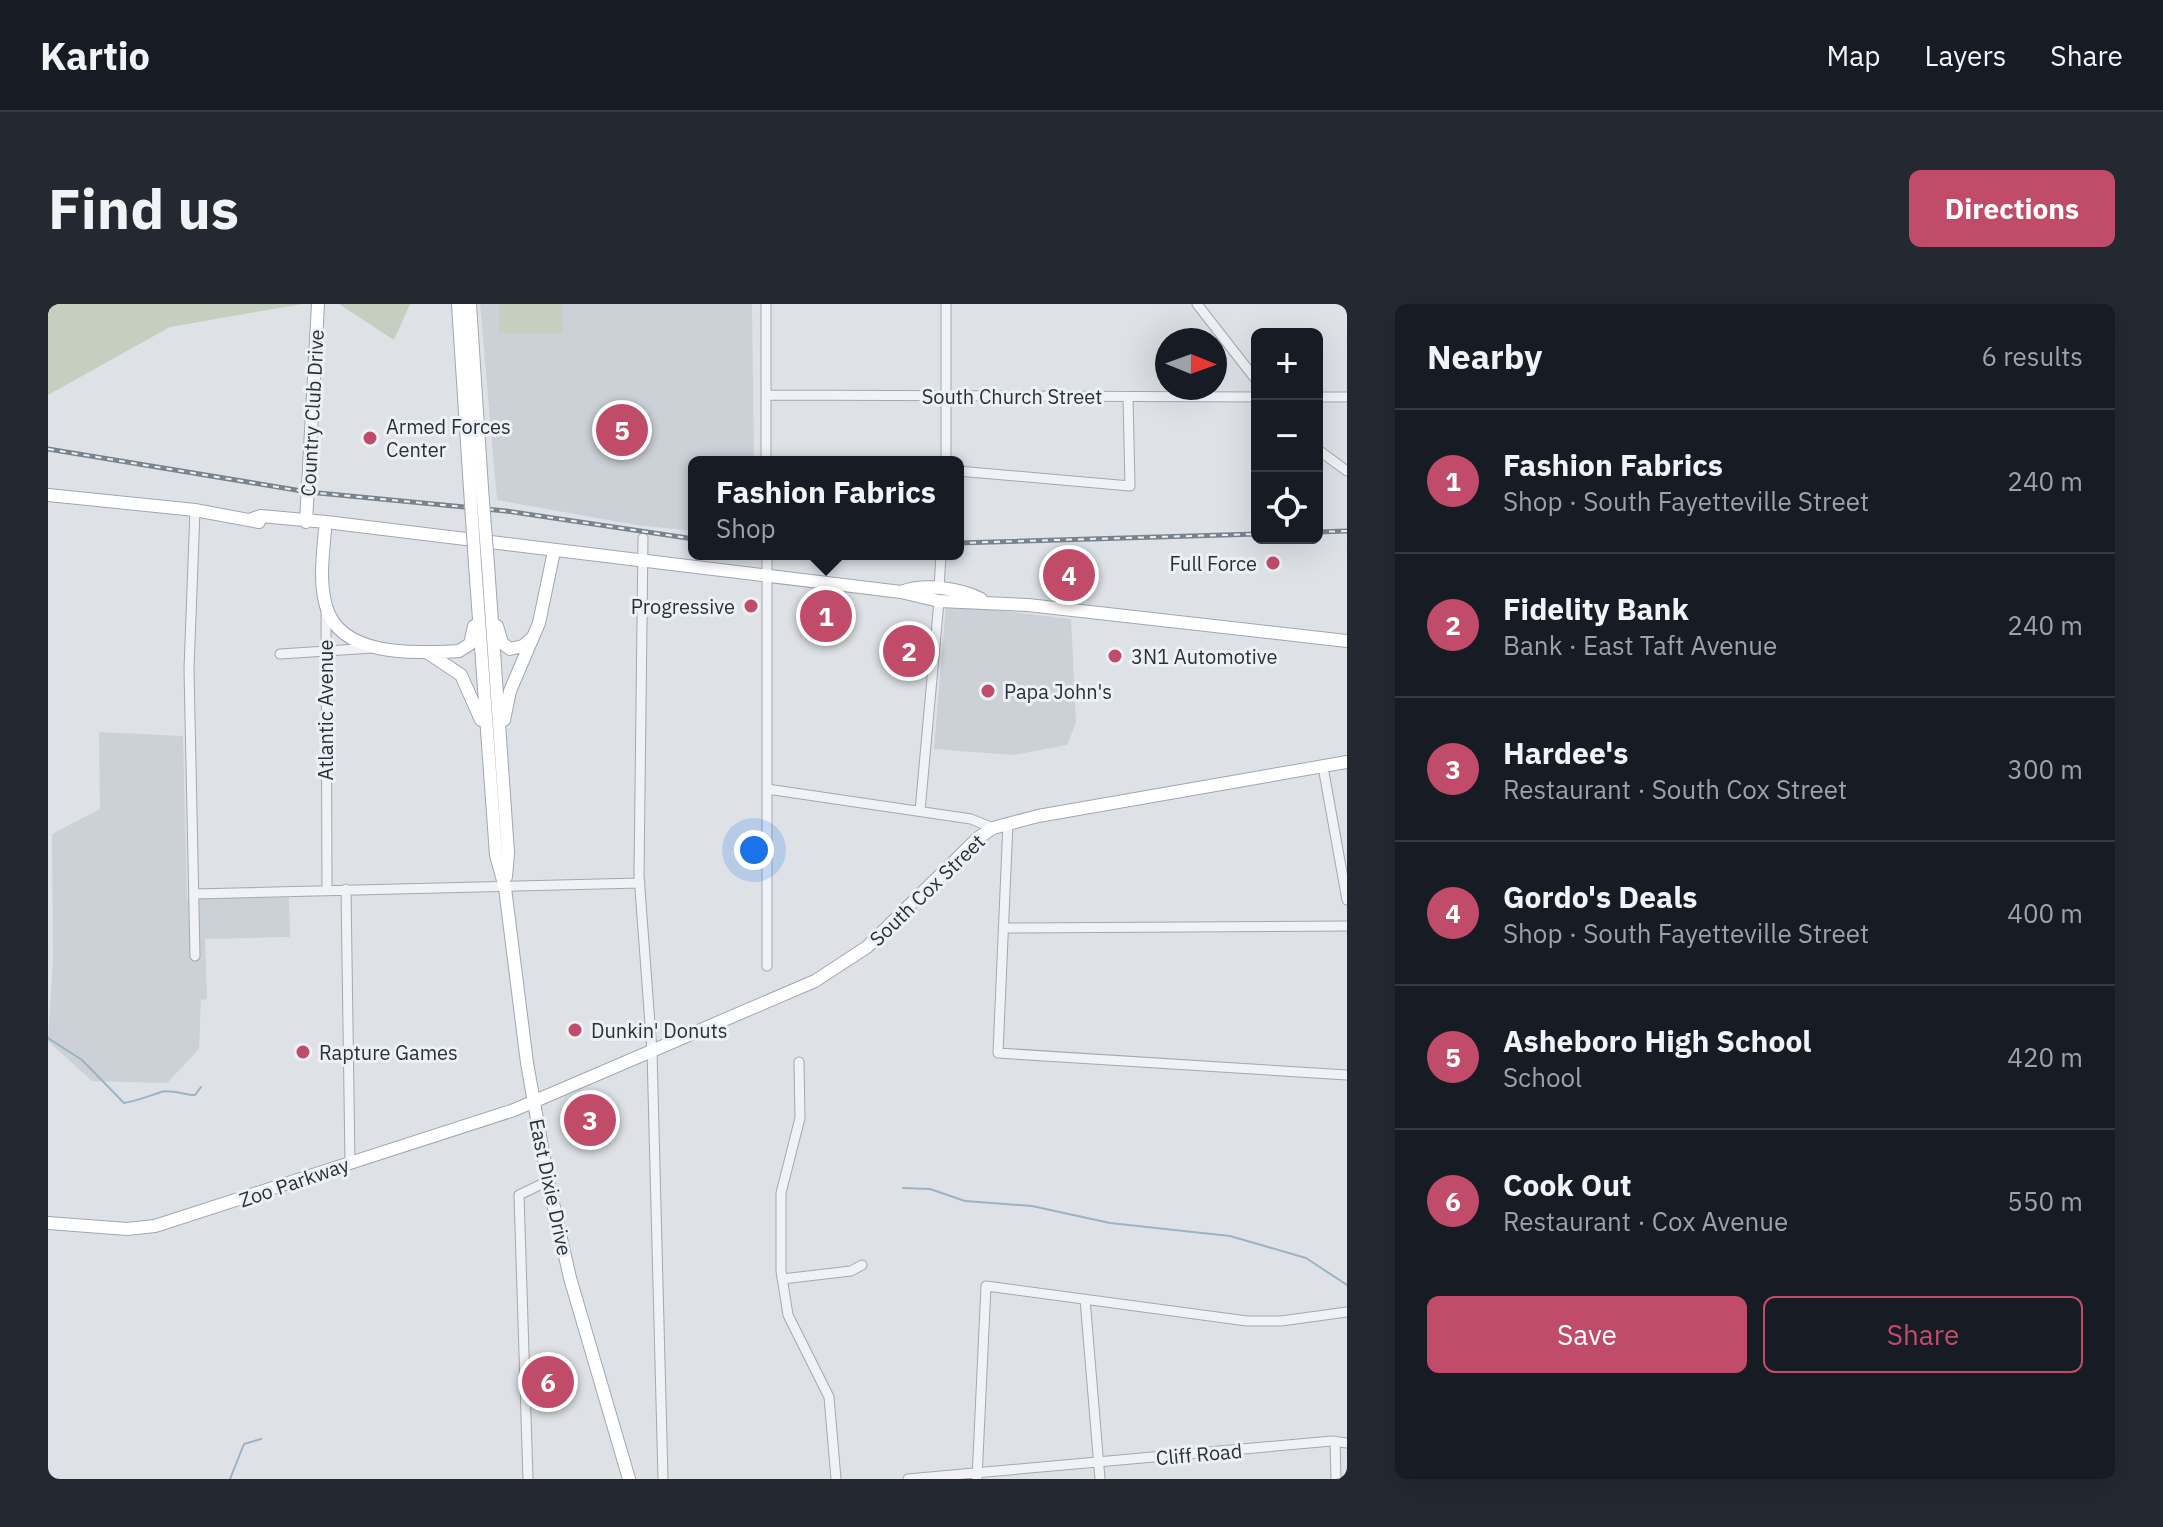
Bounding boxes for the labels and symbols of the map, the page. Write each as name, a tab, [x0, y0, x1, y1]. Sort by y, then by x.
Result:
north arrow	[1155, 328, 1227, 400]
street label: Country Club Drive	[294, 329, 330, 497]
street label: South Church Street	[922, 383, 1102, 410]
pin: 5	[596, 400, 648, 460]
place label: Armed Forces Center	[386, 413, 511, 463]
marker: Armed Forces Center	[361, 429, 379, 447]
pin: 4	[1043, 545, 1095, 605]
place label: Full Force	[1169, 550, 1257, 577]
marker: Full Force	[1264, 554, 1282, 572]
pin: 1	[800, 586, 852, 646]
place label: Progressive	[631, 593, 735, 620]
marker: Progressive	[742, 597, 760, 615]
pin: 2	[883, 621, 935, 681]
street label: Atlantic Avenue	[312, 640, 339, 780]
place label: 3N1 Automotive	[1131, 643, 1278, 670]
marker: 3N1 Automotive	[1106, 647, 1124, 665]
place label: Papa John's	[1004, 678, 1112, 705]
marker: Papa John's	[979, 682, 997, 700]
street label: South Cox Street	[864, 828, 990, 952]
your location	[734, 830, 774, 870]
place label: Dunkin' Donuts	[591, 1017, 727, 1044]
marker: Dunkin' Donuts	[566, 1021, 584, 1039]
place label: Rapture Games	[319, 1039, 458, 1066]
marker: Rapture Games	[294, 1043, 312, 1061]
pin: 3	[564, 1090, 616, 1150]
street label: East Dixie Drive	[523, 1116, 579, 1258]
street label: Zoo Parkway	[235, 1151, 353, 1213]
pin: 6	[522, 1352, 574, 1412]
street label: Cliff Road	[1155, 1437, 1243, 1471]

